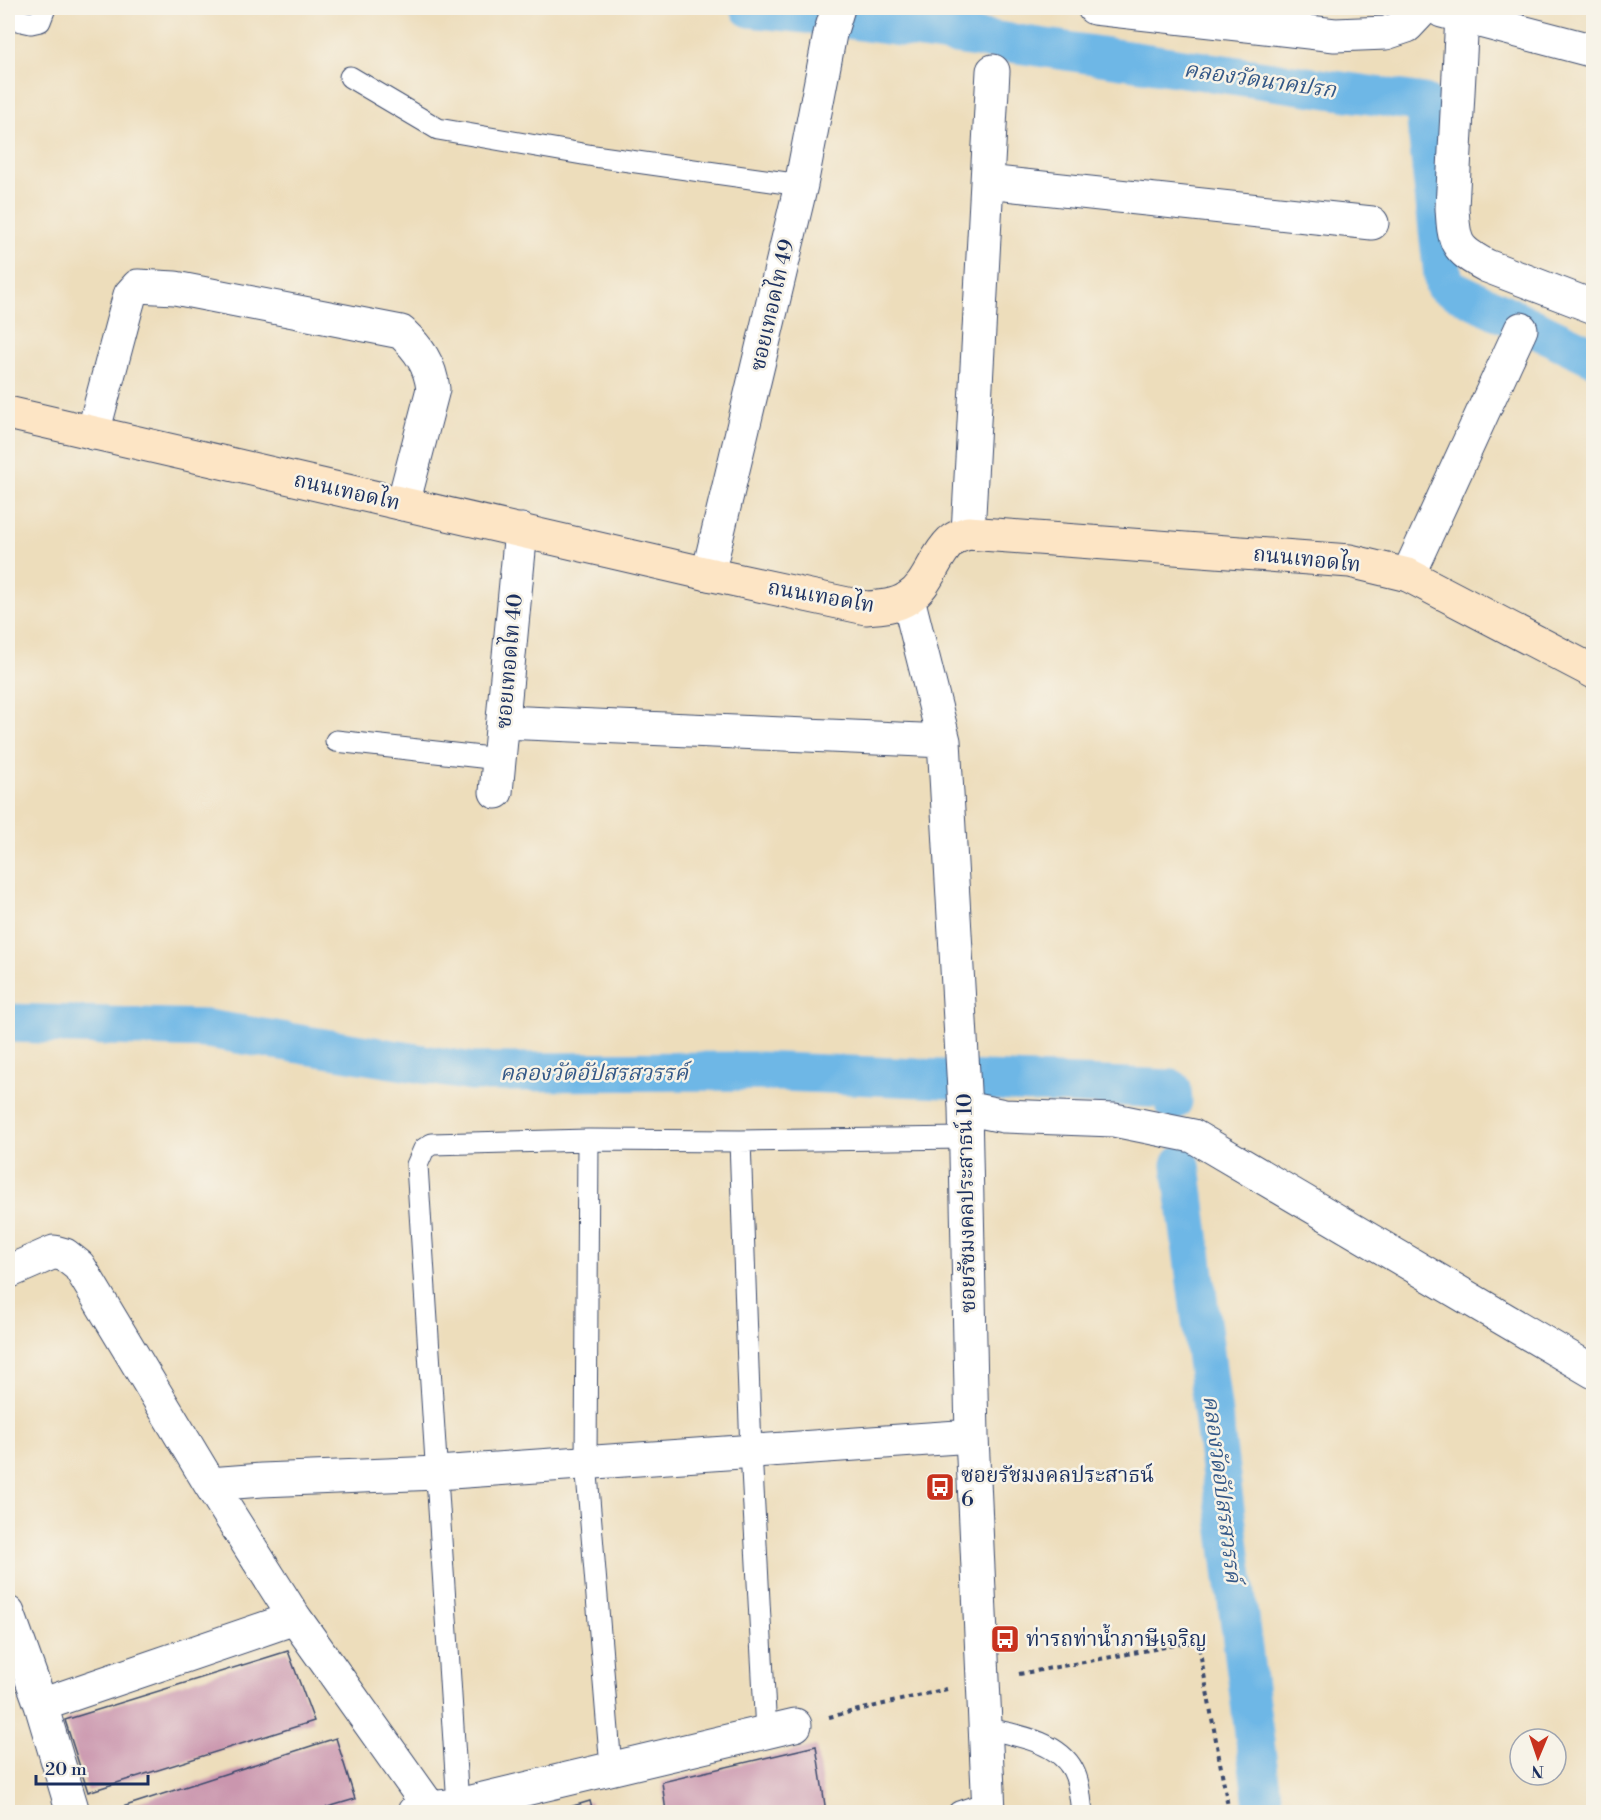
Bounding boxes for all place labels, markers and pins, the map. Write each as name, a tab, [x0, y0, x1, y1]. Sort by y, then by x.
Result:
place label: ซอยรัชมงคลประสาธน์ 6	[961, 1462, 1154, 1513]
bus stop icon: ซอยรัชมงคลประสาธน์ 6	[924, 1471, 956, 1503]
bus stop icon: ท่ารถท่าน้ำภาษีเจริญ	[989, 1623, 1021, 1655]
place label: ท่ารถท่าน้ำภาษีเจริญ	[1026, 1623, 1207, 1653]

